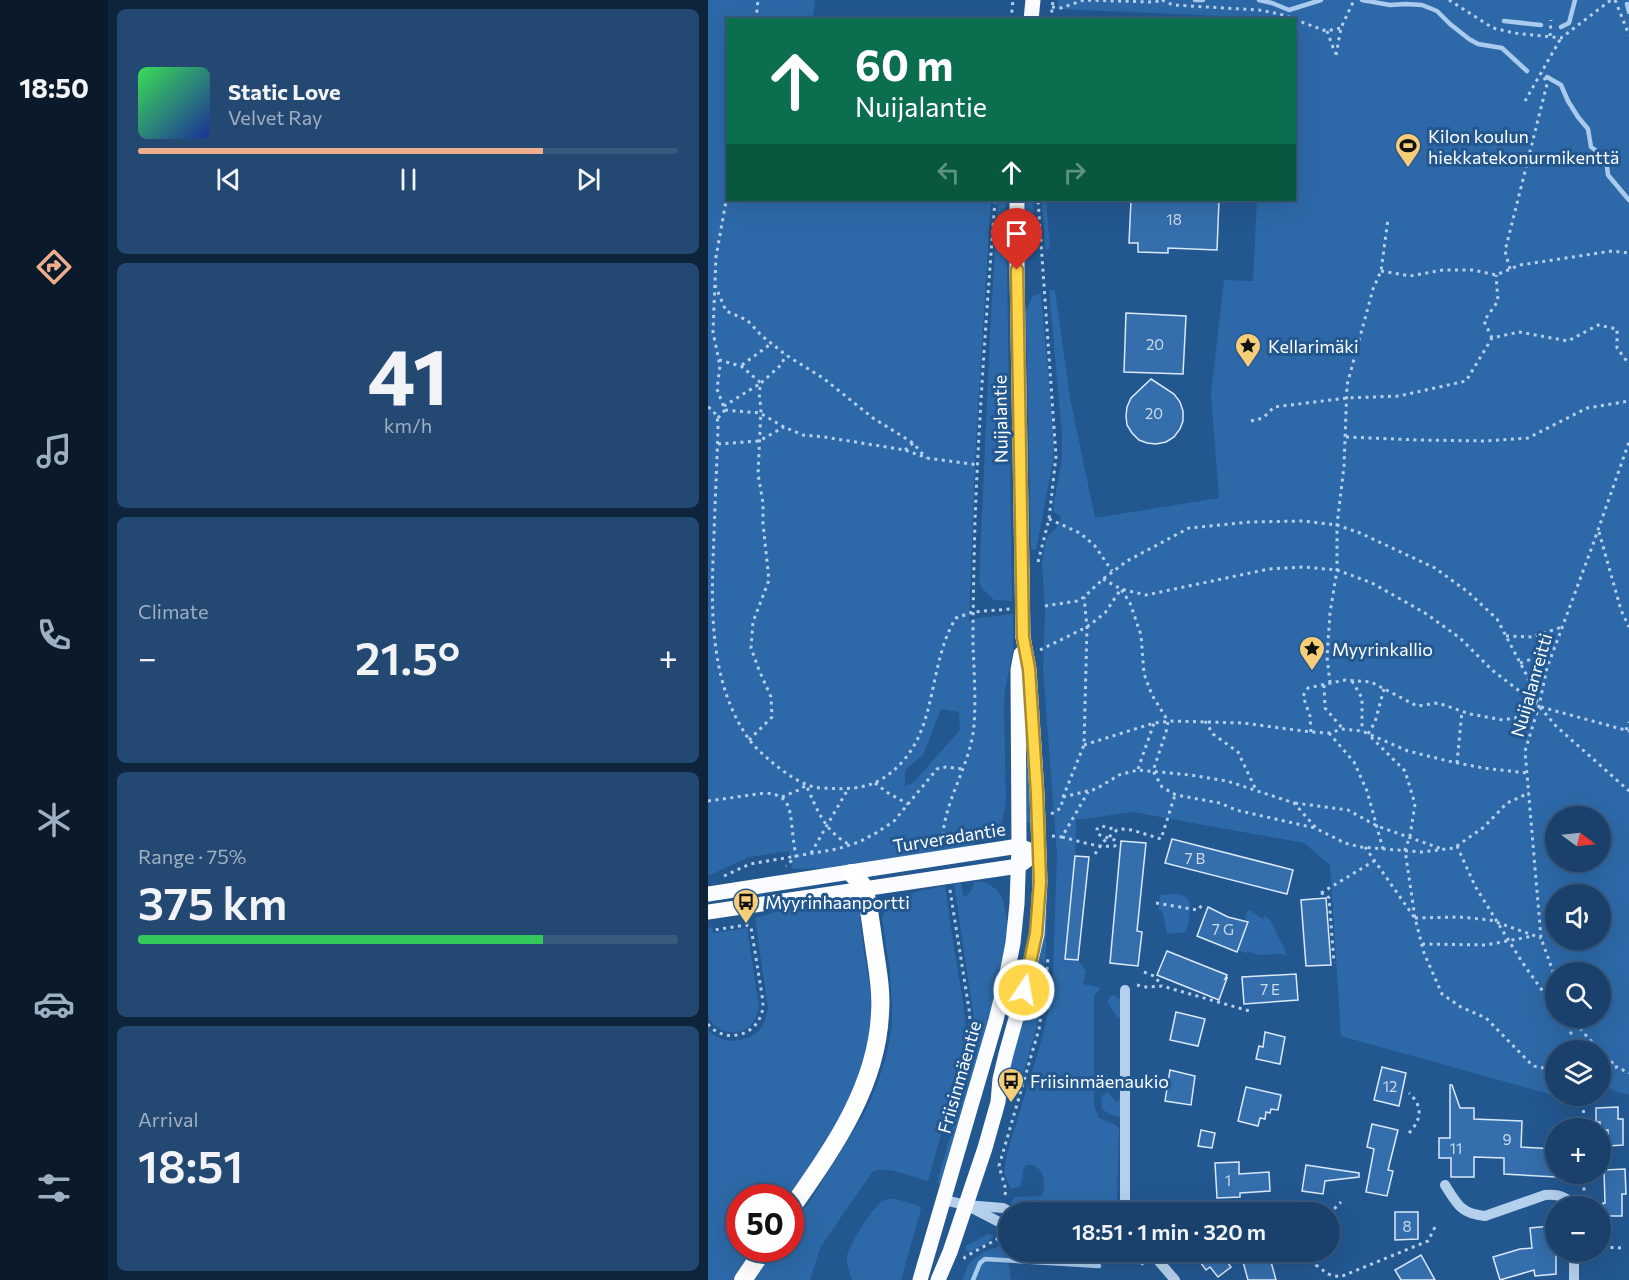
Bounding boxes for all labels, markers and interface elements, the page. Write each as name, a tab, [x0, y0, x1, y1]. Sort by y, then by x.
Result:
text: 60 m	[855, 38, 954, 90]
icon: ahead	[756, 42, 834, 120]
text: 18:50	[19, 71, 89, 104]
text: Static Love	[228, 78, 341, 105]
text: Nuijalantie	[855, 90, 987, 123]
text: Velvet Ray	[228, 105, 322, 129]
place label: Kilon koulun hiekkatekonurmikenttä	[1428, 125, 1619, 168]
sports icon: Kilon koulun hiekkatekonurmikenttä	[1393, 131, 1423, 169]
icon: left	[932, 156, 965, 189]
icon: ahead	[995, 156, 1028, 189]
icon: right	[1058, 156, 1091, 189]
icon: previous	[212, 163, 245, 196]
icon: pause	[392, 163, 425, 196]
icon: next	[572, 163, 605, 196]
pin	[991, 208, 1042, 270]
house number: 18	[1166, 210, 1182, 228]
icon: arrive	[1000, 217, 1033, 250]
icon: directions	[33, 246, 75, 288]
text: 41	[368, 326, 448, 421]
place icon: Kellarimäki	[1233, 331, 1263, 369]
house number: 20	[1146, 335, 1164, 353]
place label: Kellarimäki	[1268, 335, 1359, 357]
street label: Nuijalantie	[988, 375, 1012, 463]
house number: 20	[1145, 404, 1163, 422]
text: km/h	[384, 413, 432, 437]
icon: music	[33, 430, 75, 472]
text: Climate	[138, 599, 208, 623]
icon: phone	[33, 614, 75, 656]
text: 21.5°	[355, 629, 460, 684]
street label: Nuijalanreitti	[1506, 631, 1556, 739]
place icon: Myyrinkallio	[1297, 634, 1327, 672]
text: −	[138, 636, 157, 677]
text: +	[659, 636, 678, 677]
place label: Myyrinkallio	[1332, 638, 1433, 660]
icon: climate	[33, 799, 75, 841]
north arrow	[1545, 806, 1611, 872]
map controls	[1545, 806, 1611, 1262]
street label: Turveradantie	[891, 817, 1007, 857]
text: Range · 75%	[138, 844, 246, 868]
house number: 7 B	[1185, 849, 1206, 867]
text: 375 km	[138, 874, 287, 929]
button: sound	[1545, 884, 1611, 950]
bus stop icon: Myyrinhaanportti	[731, 887, 761, 925]
place label: Myyrinhaanportti	[765, 891, 910, 913]
house number: 7 G	[1212, 920, 1234, 938]
position arrow	[992, 958, 1056, 1022]
button: search	[1545, 962, 1611, 1028]
house number: 7 E	[1260, 980, 1280, 998]
icon: car	[33, 983, 75, 1025]
street label: Friisinmäentie	[932, 1018, 986, 1136]
button: layers	[1545, 1040, 1611, 1106]
bus stop icon: Friisinmäenaukio	[996, 1066, 1026, 1104]
place label: Friisinmäenaukio	[1030, 1070, 1169, 1092]
house number: 12	[1383, 1077, 1397, 1095]
text: Arrival	[138, 1107, 199, 1131]
button: +	[1545, 1118, 1611, 1184]
house number: 9	[1502, 1130, 1512, 1148]
text: 18:51	[138, 1137, 243, 1192]
house number: 11	[1450, 1139, 1462, 1157]
icon: filters	[33, 1167, 75, 1209]
house number: 1	[1225, 1171, 1231, 1189]
speed limit sign: 50	[726, 1184, 804, 1262]
button: −	[1545, 1196, 1611, 1262]
house number: 8	[1402, 1217, 1412, 1235]
text: 18:51 · 1 min · 320 m	[1072, 1218, 1266, 1245]

